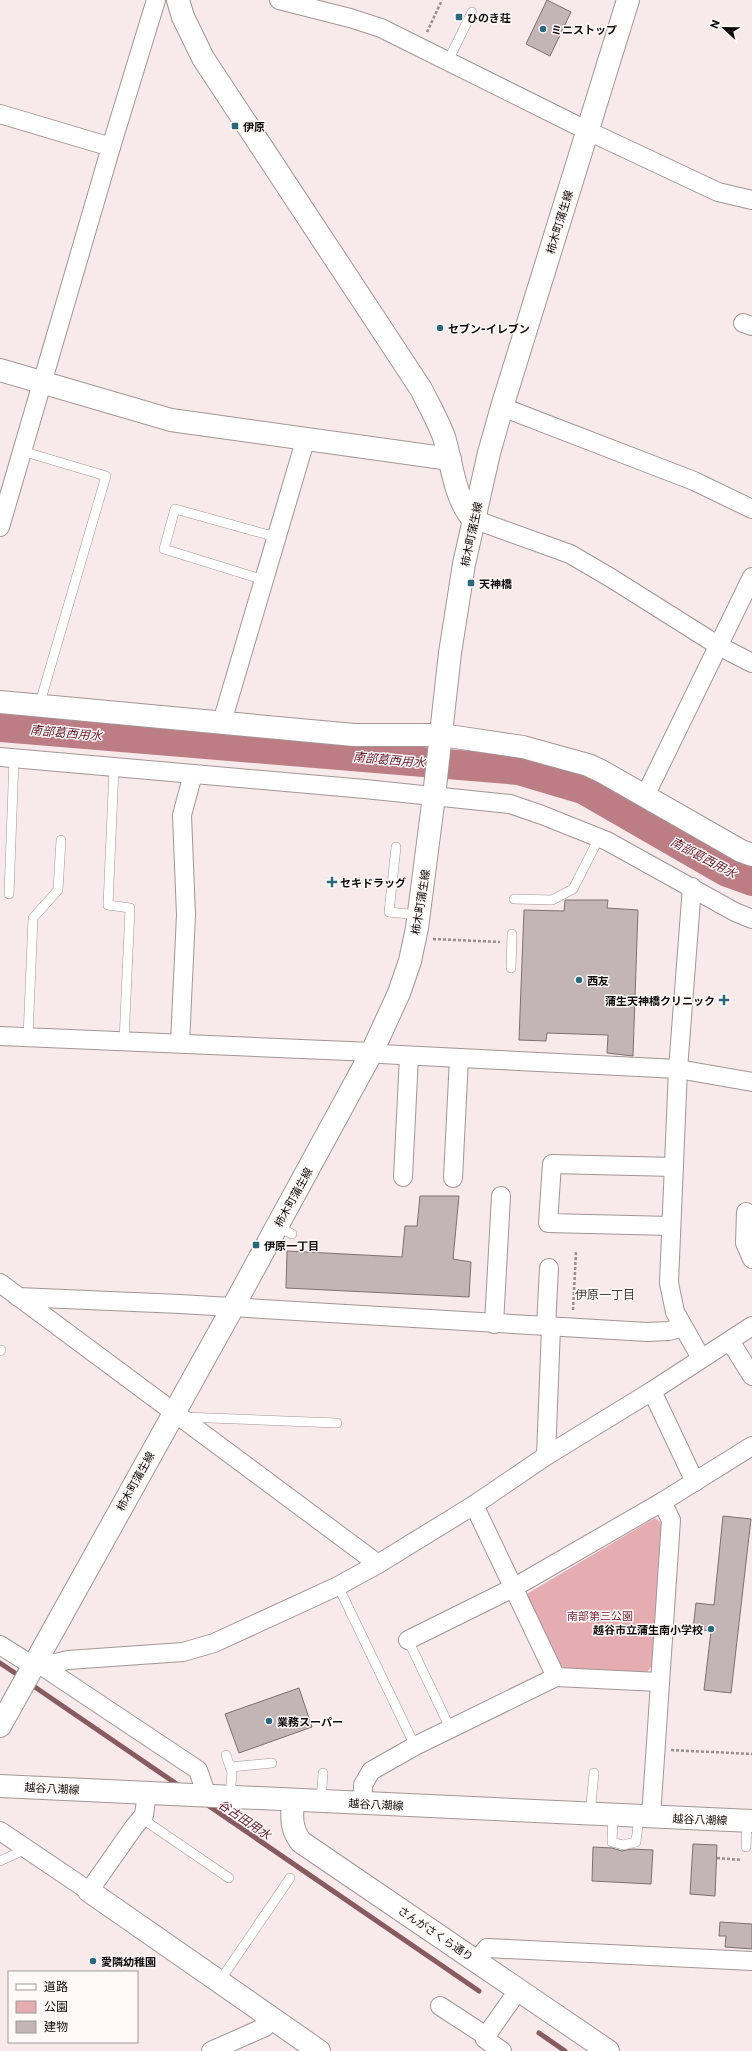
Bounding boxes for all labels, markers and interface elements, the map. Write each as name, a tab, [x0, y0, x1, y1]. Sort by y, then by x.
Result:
north arrow	[704, 8, 744, 48]
place label: ひのき荘	[467, 11, 511, 24]
marker: ひのき荘	[454, 12, 464, 22]
text: N	[707, 18, 722, 30]
place label: ミニストップ	[551, 23, 617, 36]
marker: ミニストップ	[538, 24, 548, 34]
place label: 伊原	[243, 120, 265, 133]
marker: 伊原	[230, 121, 240, 131]
street label: 柿木町蒲生線	[543, 189, 575, 255]
place label: セブン-イレブン	[448, 322, 530, 335]
marker: セブン-イレブン	[435, 323, 445, 333]
street label: 柿木町蒲生線	[458, 500, 484, 568]
place label: 天神橋	[479, 577, 512, 590]
marker: 天神橋	[466, 578, 476, 588]
water label: 南部葛西用水	[30, 722, 104, 742]
water label: 南部葛西用水	[353, 749, 427, 769]
water label: 南部葛西用水	[669, 834, 741, 881]
street label: 柿木町蒲生線	[408, 868, 432, 936]
place label: セキドラッグ	[340, 876, 406, 889]
marker: セキドラッグ	[327, 877, 337, 887]
place label: 西友	[587, 974, 609, 987]
marker: 西友	[574, 975, 584, 985]
place label: 蒲生天神橋クリニック	[605, 994, 715, 1007]
marker: 蒲生天神橋クリニック	[718, 994, 730, 1006]
street label: 柿木町蒲生線	[271, 1165, 315, 1229]
place label: 伊原一丁目	[264, 1239, 319, 1252]
marker: 伊原一丁目	[251, 1240, 261, 1250]
district label: 伊原一丁目	[575, 1287, 635, 1301]
street label: 柿木町蒲生線	[113, 1449, 157, 1513]
park label: 南部第三公園	[567, 1609, 633, 1622]
place label: 越谷市立蒲生南小学校	[593, 1623, 703, 1636]
marker: 越谷市立蒲生南小学校	[706, 1624, 716, 1634]
place label: 業務スーパー	[277, 1715, 343, 1728]
marker: 業務スーパー	[264, 1716, 274, 1726]
street label: 越谷八潮線	[24, 1780, 80, 1796]
water label: 谷古田用水	[216, 1796, 275, 1843]
street label: 越谷八潮線	[348, 1796, 404, 1812]
street label: 越谷八潮線	[672, 1812, 728, 1826]
street label: さんがさくら通り	[396, 1903, 476, 1963]
place label: 愛隣幼稚園	[101, 1955, 156, 1968]
marker: 愛隣幼稚園	[88, 1956, 98, 1966]
legend	[8, 1971, 138, 2043]
text: 道路	[44, 1979, 68, 1993]
text: 公園	[44, 1999, 68, 2013]
text: 建物	[44, 2019, 68, 2033]

